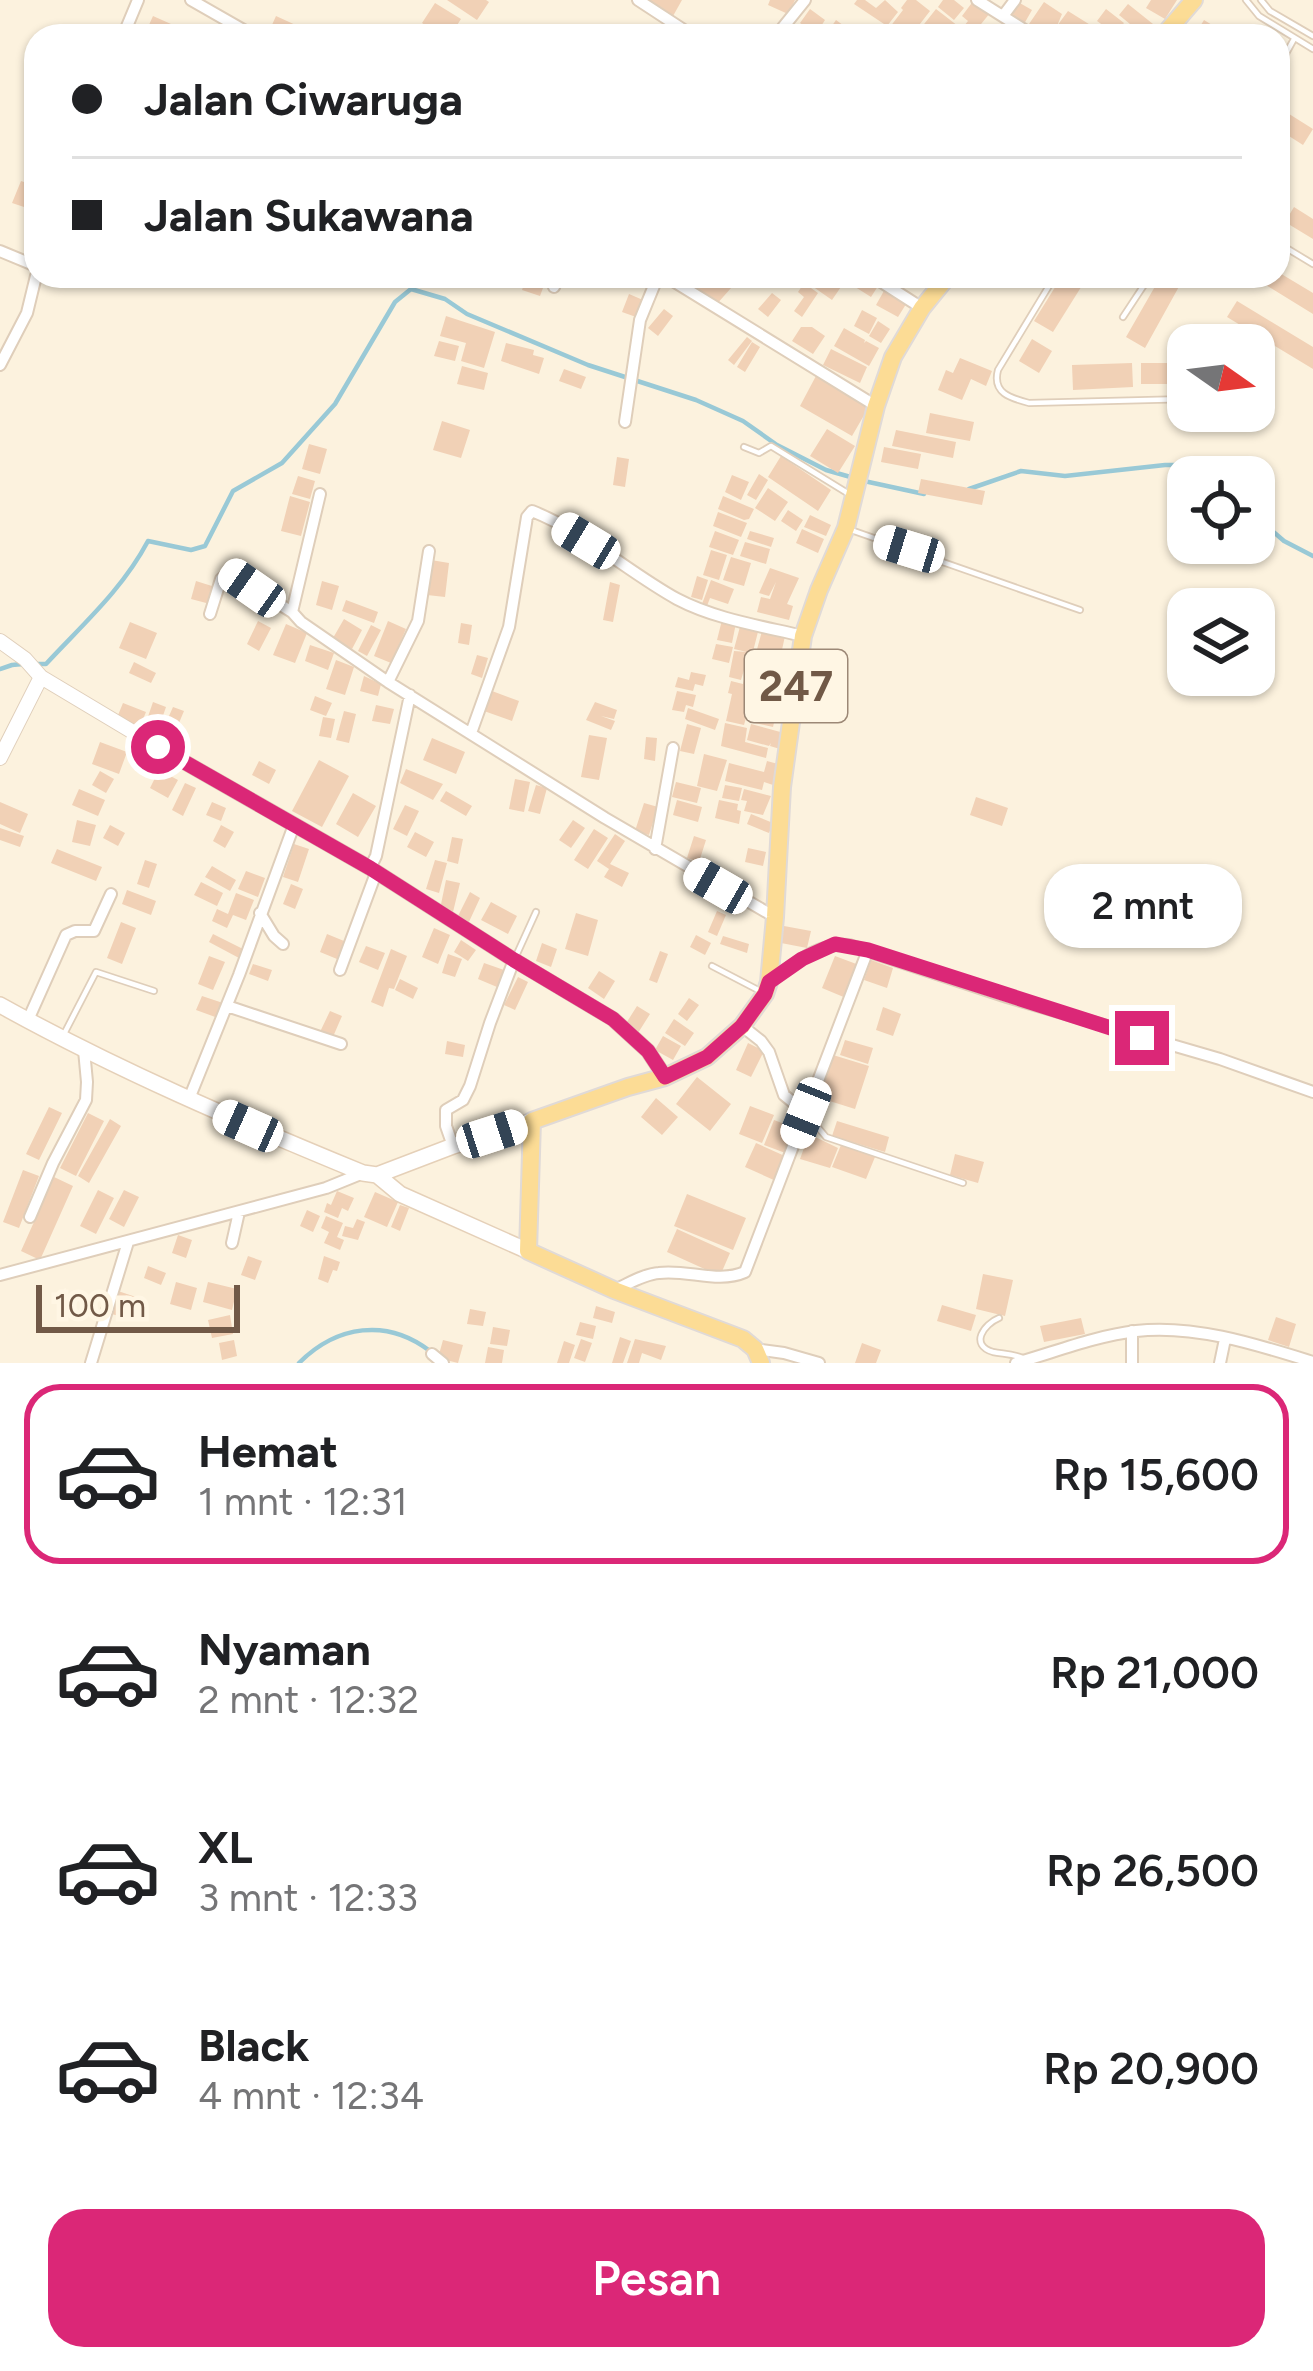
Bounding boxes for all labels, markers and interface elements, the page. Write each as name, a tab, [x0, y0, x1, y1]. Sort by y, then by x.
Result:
text: Jalan Ciwaruga	[144, 72, 463, 126]
text: Jalan Sukawana	[144, 188, 474, 242]
north arrow	[1167, 324, 1275, 432]
map controls	[1167, 324, 1275, 696]
button: locate	[1167, 456, 1275, 564]
car	[546, 507, 626, 575]
car	[869, 521, 949, 577]
car	[212, 553, 292, 623]
button: layers	[1167, 588, 1275, 696]
road number: 247	[745, 650, 847, 722]
route start	[131, 720, 185, 774]
car	[678, 852, 758, 920]
callout: 2 mnt	[1043, 864, 1241, 948]
text: 2 mnt	[1092, 882, 1194, 929]
route end	[1115, 1011, 1169, 1065]
car	[776, 1073, 836, 1153]
car	[208, 1095, 288, 1157]
car	[452, 1106, 532, 1162]
scale bar	[36, 1279, 240, 1332]
text: 100 m	[54, 1286, 146, 1325]
icon: car	[54, 1420, 162, 1528]
text: Hemat	[198, 1424, 338, 1478]
text: Rp 15,600	[1053, 1447, 1259, 1501]
text: 1 mnt · 12:31	[198, 1478, 408, 1525]
icon: car	[54, 1618, 162, 1726]
text: Nyaman	[198, 1622, 371, 1676]
text: Rp 21,000	[1050, 1645, 1259, 1699]
text: 2 mnt · 12:32	[198, 1676, 419, 1723]
icon: car	[54, 1816, 162, 1924]
text: XL	[198, 1820, 253, 1874]
text: Rp 26,500	[1046, 1843, 1259, 1897]
text: 3 mnt · 12:33	[198, 1874, 418, 1921]
icon: car	[54, 2014, 162, 2122]
text: Black	[198, 2018, 309, 2072]
text: Rp 20,900	[1043, 2041, 1259, 2095]
text: 4 mnt · 12:34	[198, 2072, 424, 2119]
button: Pesan	[48, 2209, 1265, 2347]

